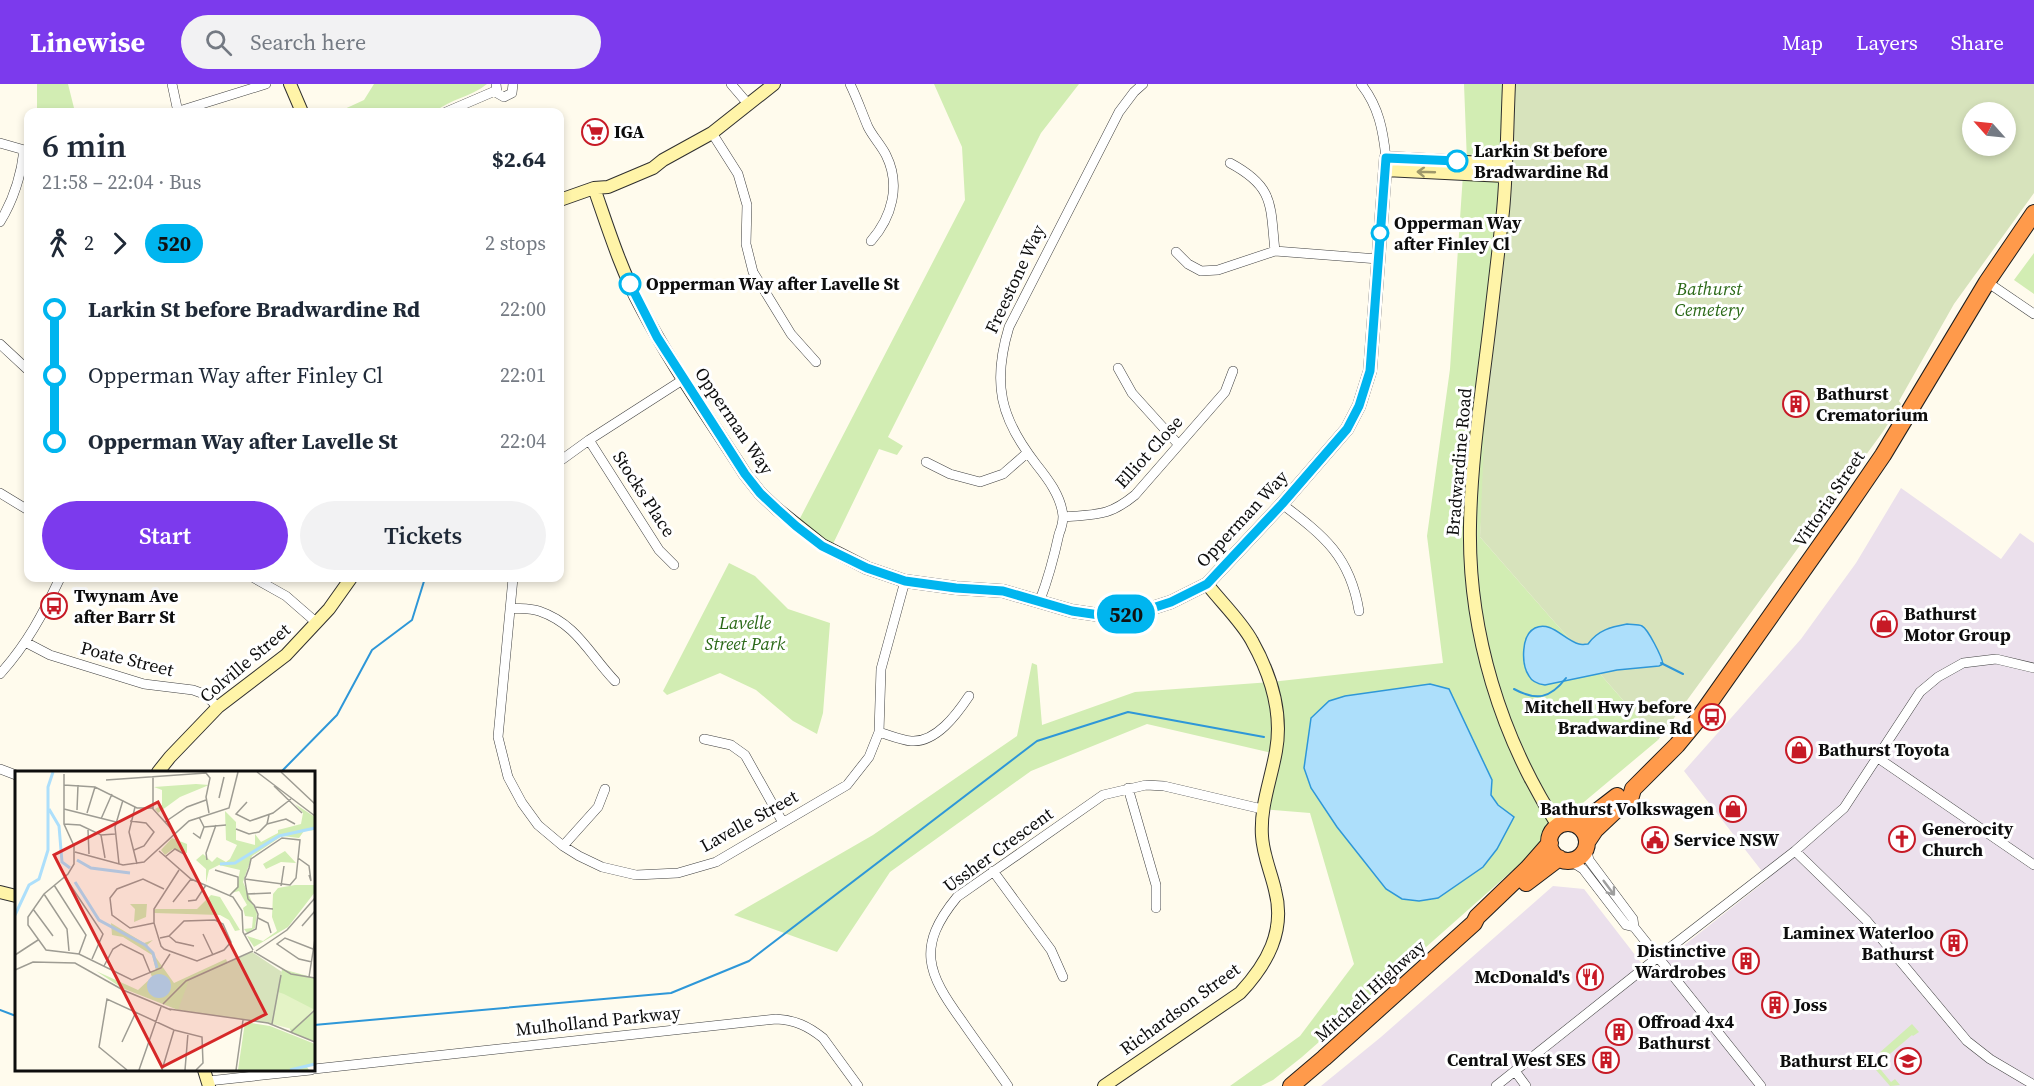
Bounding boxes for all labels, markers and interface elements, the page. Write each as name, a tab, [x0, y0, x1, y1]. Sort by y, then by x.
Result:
search box	[181, 15, 601, 69]
text: Linewise	[30, 23, 145, 61]
icon: search	[202, 26, 235, 59]
text: Search here	[250, 27, 366, 57]
text: Map	[1782, 28, 1823, 57]
text: Layers	[1856, 28, 1918, 57]
text: Share	[1951, 28, 2004, 57]
north arrow	[1962, 102, 2016, 156]
map controls	[1962, 102, 2016, 156]
supermarket icon: IGA	[580, 117, 610, 147]
place label: IGA	[614, 119, 644, 144]
text: 6 min	[42, 123, 127, 168]
place label: Larkin St before Bradwardine Rd	[1474, 138, 1609, 184]
text: $2.64	[492, 144, 546, 174]
marker: Larkin St before Bradwardine Rd	[1446, 150, 1468, 172]
one-way arrow	[1416, 167, 1436, 178]
text: 21:58 – 22:04 · Bus	[42, 168, 201, 196]
place label: Opperman Way after Finley Cl	[1394, 210, 1522, 256]
street label: Freestone Way	[978, 220, 1051, 337]
marker: Opperman Way after Finley Cl	[1371, 224, 1389, 242]
icon: walk	[42, 227, 75, 260]
icon: forward	[103, 227, 136, 260]
text: 2	[84, 229, 94, 257]
text: 520	[157, 229, 191, 258]
text: 2 stops	[485, 229, 546, 257]
place label: Opperman Way after Lavelle St	[646, 271, 900, 296]
marker: Opperman Way after Lavelle St	[619, 273, 641, 295]
park label: Bathurst Cemetery	[1674, 276, 1744, 322]
text: Larkin St before Bradwardine Rd	[88, 294, 420, 324]
text: 22:00	[500, 295, 546, 323]
text: Opperman Way after Finley Cl	[88, 360, 383, 390]
text: 22:01	[500, 361, 546, 389]
street label: Opperman Way	[689, 362, 780, 480]
place label: Bathurst Crematorium	[1816, 381, 1928, 427]
street label: Bradwardine Road	[1440, 387, 1477, 537]
building icon: Bathurst Crematorium	[1781, 389, 1811, 419]
street label: Elliot Close	[1109, 410, 1188, 494]
text: Opperman Way after Lavelle St	[88, 426, 398, 456]
text: 22:04	[500, 427, 546, 455]
street label: Vittoria Street	[1787, 445, 1870, 552]
street label: Stocks Place	[607, 446, 682, 542]
street label: Opperman Way	[1190, 464, 1294, 573]
button: Start	[42, 501, 288, 570]
button: Tickets	[300, 501, 546, 570]
place label: Twynam Ave after Barr St	[74, 583, 178, 629]
bus stop icon: Twynam Ave after Barr St	[39, 591, 69, 621]
line badge: 520	[1092, 594, 1160, 634]
text: 520	[1109, 600, 1143, 629]
place label: Bathurst Motor Group	[1904, 601, 2011, 647]
shop icon: Bathurst Motor Group	[1869, 609, 1899, 639]
park label: Lavelle Street Park	[705, 610, 786, 656]
street label: Colville Street	[194, 617, 295, 708]
street label: Poate Street	[78, 635, 176, 682]
place label: Mitchell Hwy before Bradwardine Rd	[1524, 694, 1692, 740]
bus stop icon: Mitchell Hwy before Bradwardine Rd	[1697, 702, 1727, 732]
shop icon: Bathurst Toyota	[1784, 735, 1814, 765]
place label: Bathurst Toyota	[1818, 737, 1950, 762]
inset map	[15, 771, 315, 1071]
street label: Lavelle Street	[696, 783, 802, 858]
shop icon: Bathurst Volkswagen	[1718, 794, 1748, 824]
place label: Bathurst Volkswagen	[1540, 796, 1714, 821]
street label: Ussher Crescent	[938, 801, 1058, 898]
place label: Generocity Church	[1922, 816, 2014, 862]
church icon: Generocity Church	[1887, 824, 1917, 854]
public building icon: Service NSW	[1640, 825, 1670, 855]
place label: Service NSW	[1674, 827, 1780, 852]
one-way arrow	[1603, 879, 1616, 895]
place label: Laminex Waterloo Bathurst	[1783, 920, 1935, 966]
building icon: Laminex Waterloo Bathurst	[1939, 928, 1969, 958]
street label: Mitchell Highway	[1309, 934, 1431, 1047]
place label: Distinctive Wardrobes	[1635, 938, 1726, 984]
building icon: Distinctive Wardrobes	[1731, 946, 1761, 976]
street label: Richardson Street	[1115, 957, 1245, 1061]
restaurant icon: McDonald's	[1575, 962, 1605, 992]
place label: McDonald's	[1474, 964, 1570, 989]
building icon: Joss	[1760, 990, 1790, 1020]
place label: Joss	[1793, 992, 1827, 1017]
street label: Mulholland Parkway	[514, 999, 682, 1042]
place label: Offroad 4x4 Bathurst	[1638, 1009, 1735, 1055]
building icon: Offroad 4x4 Bathurst	[1604, 1017, 1634, 1047]
building icon: Central West SES	[1591, 1045, 1621, 1075]
school or university icon: Bathurst ELC	[1893, 1046, 1923, 1076]
place label: Central West SES	[1447, 1047, 1586, 1072]
place label: Bathurst ELC	[1780, 1048, 1888, 1073]

